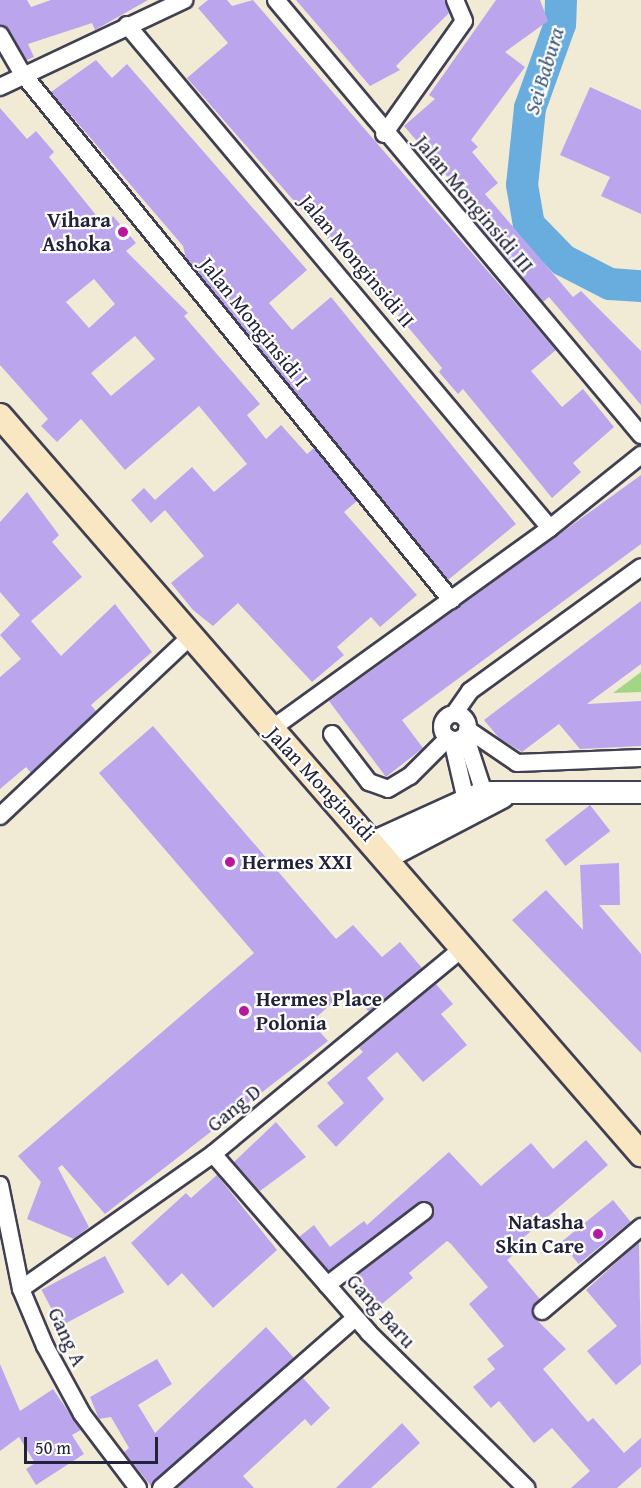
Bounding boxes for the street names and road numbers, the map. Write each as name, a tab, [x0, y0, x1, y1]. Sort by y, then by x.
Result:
street label: Jalan Monginsidi III	[409, 130, 539, 278]
street label: Jalan Monginsidi II	[294, 190, 420, 332]
street label: Jalan Monginsidi I	[194, 252, 314, 392]
street label: Jalan Monginsidi	[261, 721, 381, 847]
street label: Gang D	[202, 1079, 266, 1137]
street label: Gang Baru	[341, 1269, 421, 1353]
street label: Gang A	[42, 1304, 92, 1370]

